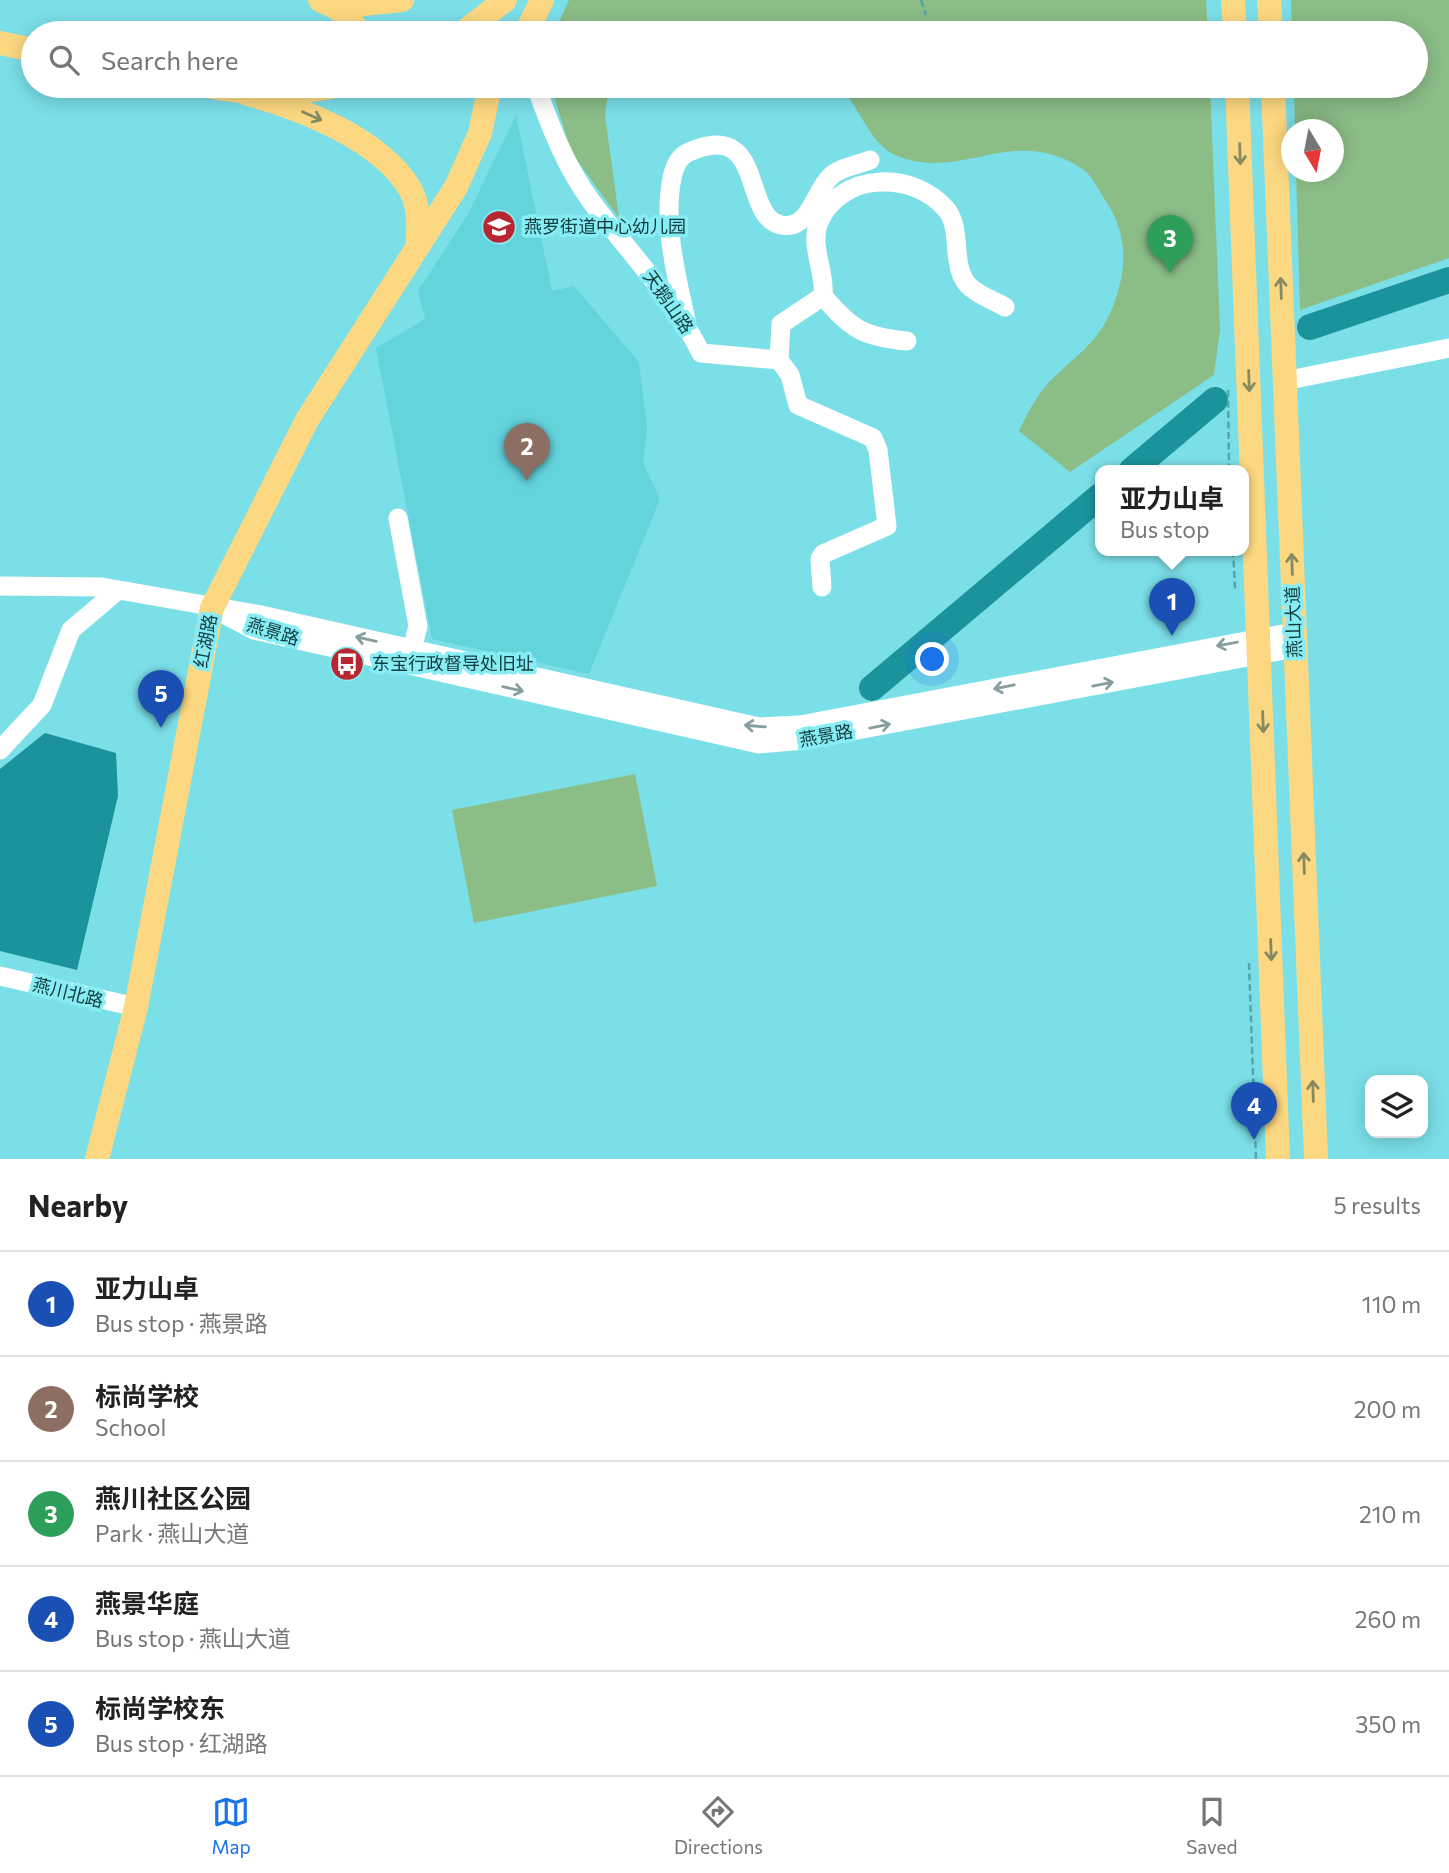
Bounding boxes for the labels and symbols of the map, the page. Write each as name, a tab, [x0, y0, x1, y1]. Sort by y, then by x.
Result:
one-way arrow	[301, 110, 322, 123]
north arrow	[1281, 119, 1344, 182]
one-way arrow	[1233, 142, 1246, 165]
school or university icon: 燕罗街道中心幼儿园	[480, 208, 518, 246]
place label: 燕罗街道中心幼儿园	[524, 215, 686, 237]
pin: 3	[1147, 215, 1193, 273]
street label: 天鹅山路	[639, 266, 698, 337]
one-way arrow	[1274, 277, 1287, 300]
one-way arrow	[1243, 369, 1256, 392]
pin: 2	[504, 423, 550, 481]
one-way arrow	[1285, 553, 1298, 576]
pin: 1	[1149, 578, 1195, 636]
street label: 燕山大道	[1281, 586, 1305, 658]
street label: 红湖路	[189, 612, 221, 669]
street label: 燕景路	[244, 613, 302, 649]
one-way arrow	[355, 632, 378, 646]
one-way arrow	[1216, 638, 1239, 652]
your location	[915, 642, 949, 676]
bus stop icon: 东宝行政督导处旧址	[328, 645, 366, 683]
place label: 东宝行政督导处旧址	[372, 652, 534, 674]
pin: 5	[138, 670, 184, 728]
one-way arrow	[1091, 676, 1114, 690]
one-way arrow	[993, 680, 1016, 694]
one-way arrow	[501, 683, 524, 697]
one-way arrow	[1256, 711, 1270, 734]
one-way arrow	[745, 719, 767, 732]
street label: 燕景路	[797, 719, 854, 751]
one-way arrow	[868, 719, 891, 732]
one-way arrow	[1297, 852, 1310, 875]
one-way arrow	[1264, 938, 1277, 961]
street label: 燕川北路	[31, 973, 106, 1011]
one-way arrow	[1306, 1080, 1319, 1103]
pin: 4	[1231, 1082, 1277, 1140]

